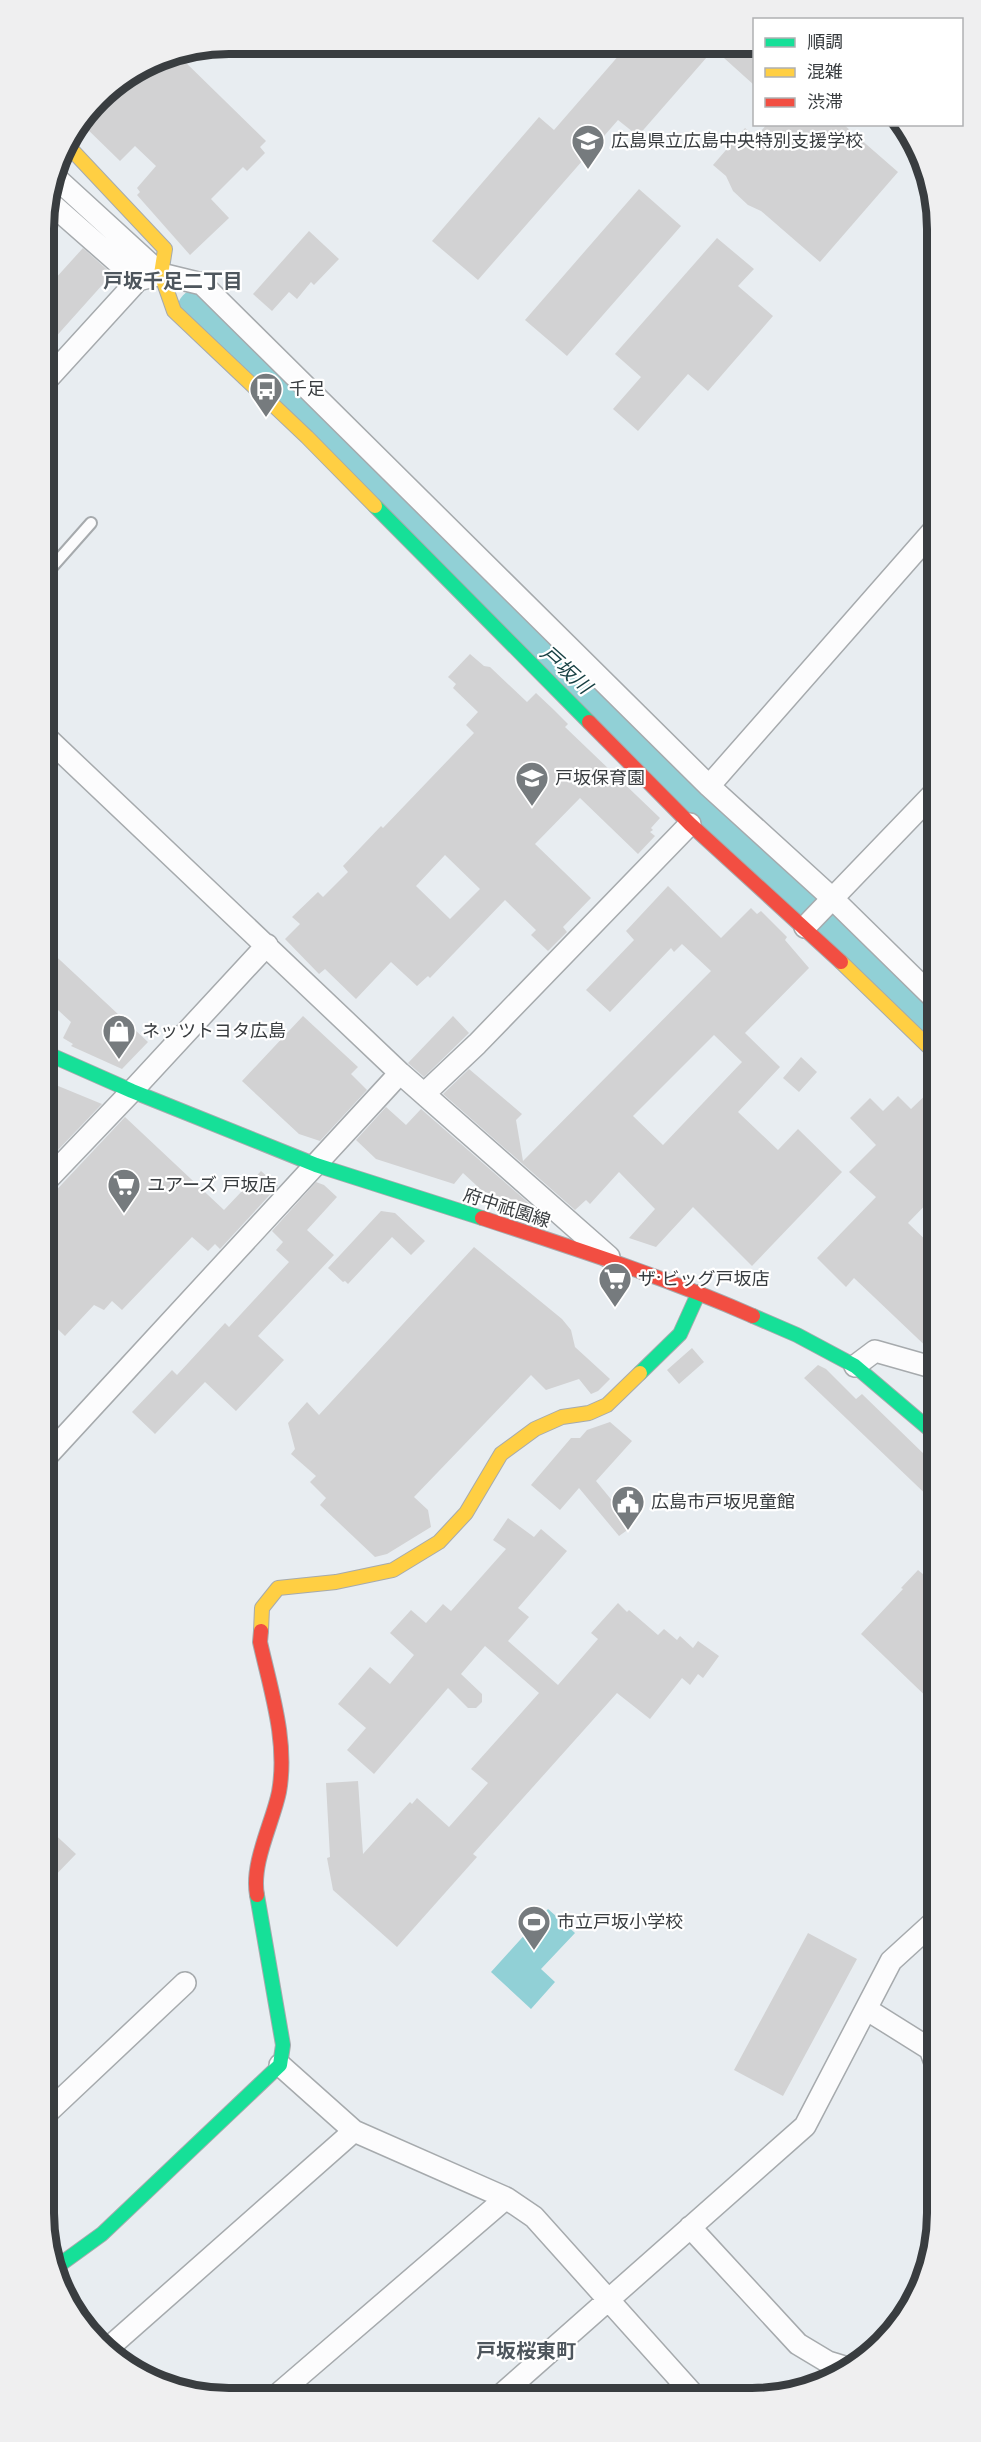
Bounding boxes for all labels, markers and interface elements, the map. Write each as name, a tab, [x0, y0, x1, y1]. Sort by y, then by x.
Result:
legend	[753, 18, 963, 126]
text: 順調	[807, 29, 843, 55]
text: 混雑	[807, 59, 843, 85]
text: 渋滞	[807, 89, 843, 115]
school or university icon: 広島県立広島中央特別支援学校	[570, 123, 606, 170]
place label: 広島県立広島中央特別支援学校	[611, 128, 863, 154]
district label: 戸坂千足二丁目	[103, 267, 243, 296]
bus stop icon: 千足	[248, 371, 284, 418]
place label: 千足	[289, 376, 325, 402]
water label: 戸坂川	[534, 639, 599, 702]
school or university icon: 戸坂保育園	[514, 760, 550, 807]
place label: 戸坂保育園	[555, 765, 645, 791]
shop icon: ネッツトヨタ広島	[101, 1013, 137, 1060]
place label: ネッツトヨタ広島	[142, 1018, 286, 1044]
supermarket icon: ユアーズ 戸坂店	[106, 1167, 142, 1214]
place label: ユアーズ 戸坂店	[147, 1172, 276, 1198]
street label: 府中祇園線	[460, 1182, 554, 1234]
supermarket icon: ザ•ビッグ戸坂店	[597, 1261, 633, 1308]
place label: ザ•ビッグ戸坂店	[638, 1266, 769, 1292]
public building icon: 広島市戸坂児童館	[610, 1484, 646, 1531]
place label: 広島市戸坂児童館	[651, 1489, 795, 1515]
sports icon: 市立戸坂小学校	[516, 1904, 552, 1951]
place label: 市立戸坂小学校	[557, 1909, 683, 1935]
district label: 戸坂桜東町	[476, 2337, 576, 2366]

